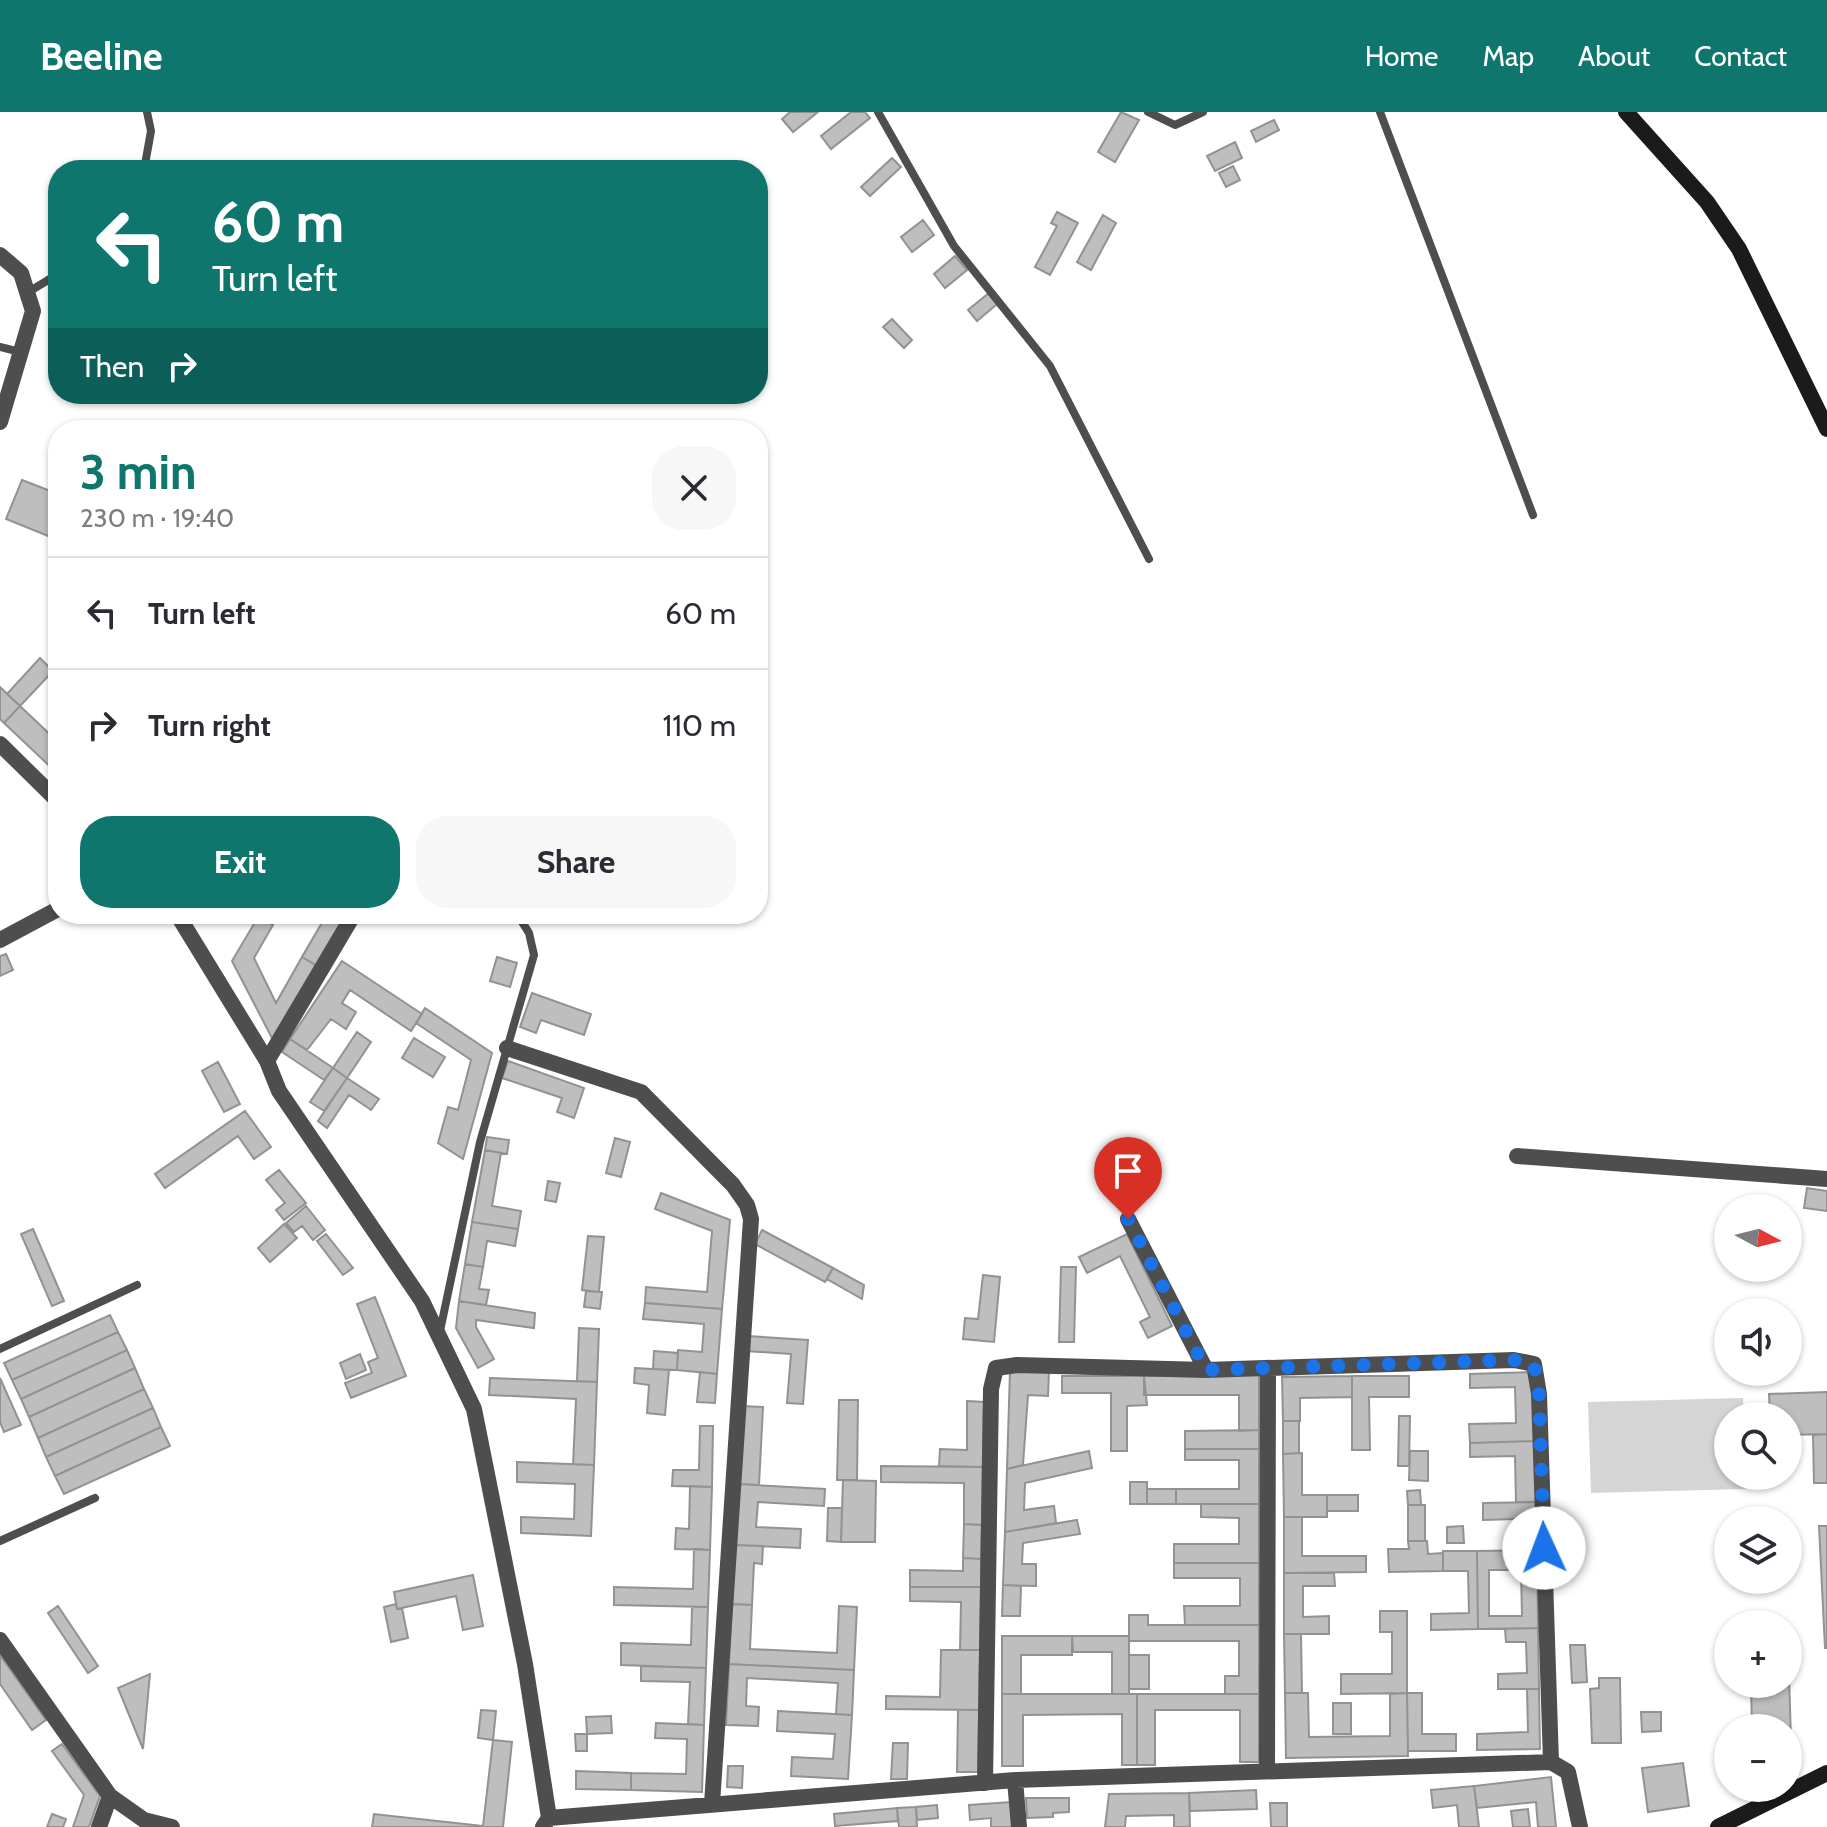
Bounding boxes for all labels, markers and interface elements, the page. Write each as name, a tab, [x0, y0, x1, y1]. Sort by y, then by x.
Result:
text: Beeline	[40, 33, 163, 80]
text: Home	[1365, 39, 1438, 73]
text: Map	[1482, 39, 1534, 73]
text: About	[1578, 39, 1650, 73]
text: Contact	[1694, 39, 1787, 73]
text: 60 m	[212, 188, 344, 256]
icon: left	[80, 192, 184, 296]
text: Turn left	[212, 256, 337, 300]
icon: right	[160, 344, 204, 388]
text: Then	[80, 348, 144, 385]
text: 3 min	[80, 443, 196, 501]
button: close	[652, 446, 736, 530]
text: 230 m · 19:40	[80, 502, 234, 534]
icon: left	[80, 591, 124, 635]
text: Turn left	[148, 595, 256, 632]
text: 60 m	[665, 595, 736, 632]
icon: right	[80, 703, 124, 747]
text: Turn right	[148, 707, 271, 744]
text: 110 m	[662, 707, 736, 744]
button: Exit	[80, 816, 400, 908]
button: Share	[416, 816, 736, 908]
pin	[1094, 1137, 1162, 1219]
icon: arrive	[1106, 1149, 1150, 1193]
north arrow	[1714, 1194, 1802, 1282]
map controls	[1714, 1194, 1802, 1802]
button: sound	[1714, 1298, 1802, 1386]
button: search	[1714, 1402, 1802, 1490]
position arrow	[1502, 1506, 1586, 1590]
button: layers	[1714, 1506, 1802, 1594]
button: +	[1714, 1610, 1802, 1698]
button: −	[1714, 1714, 1802, 1802]

